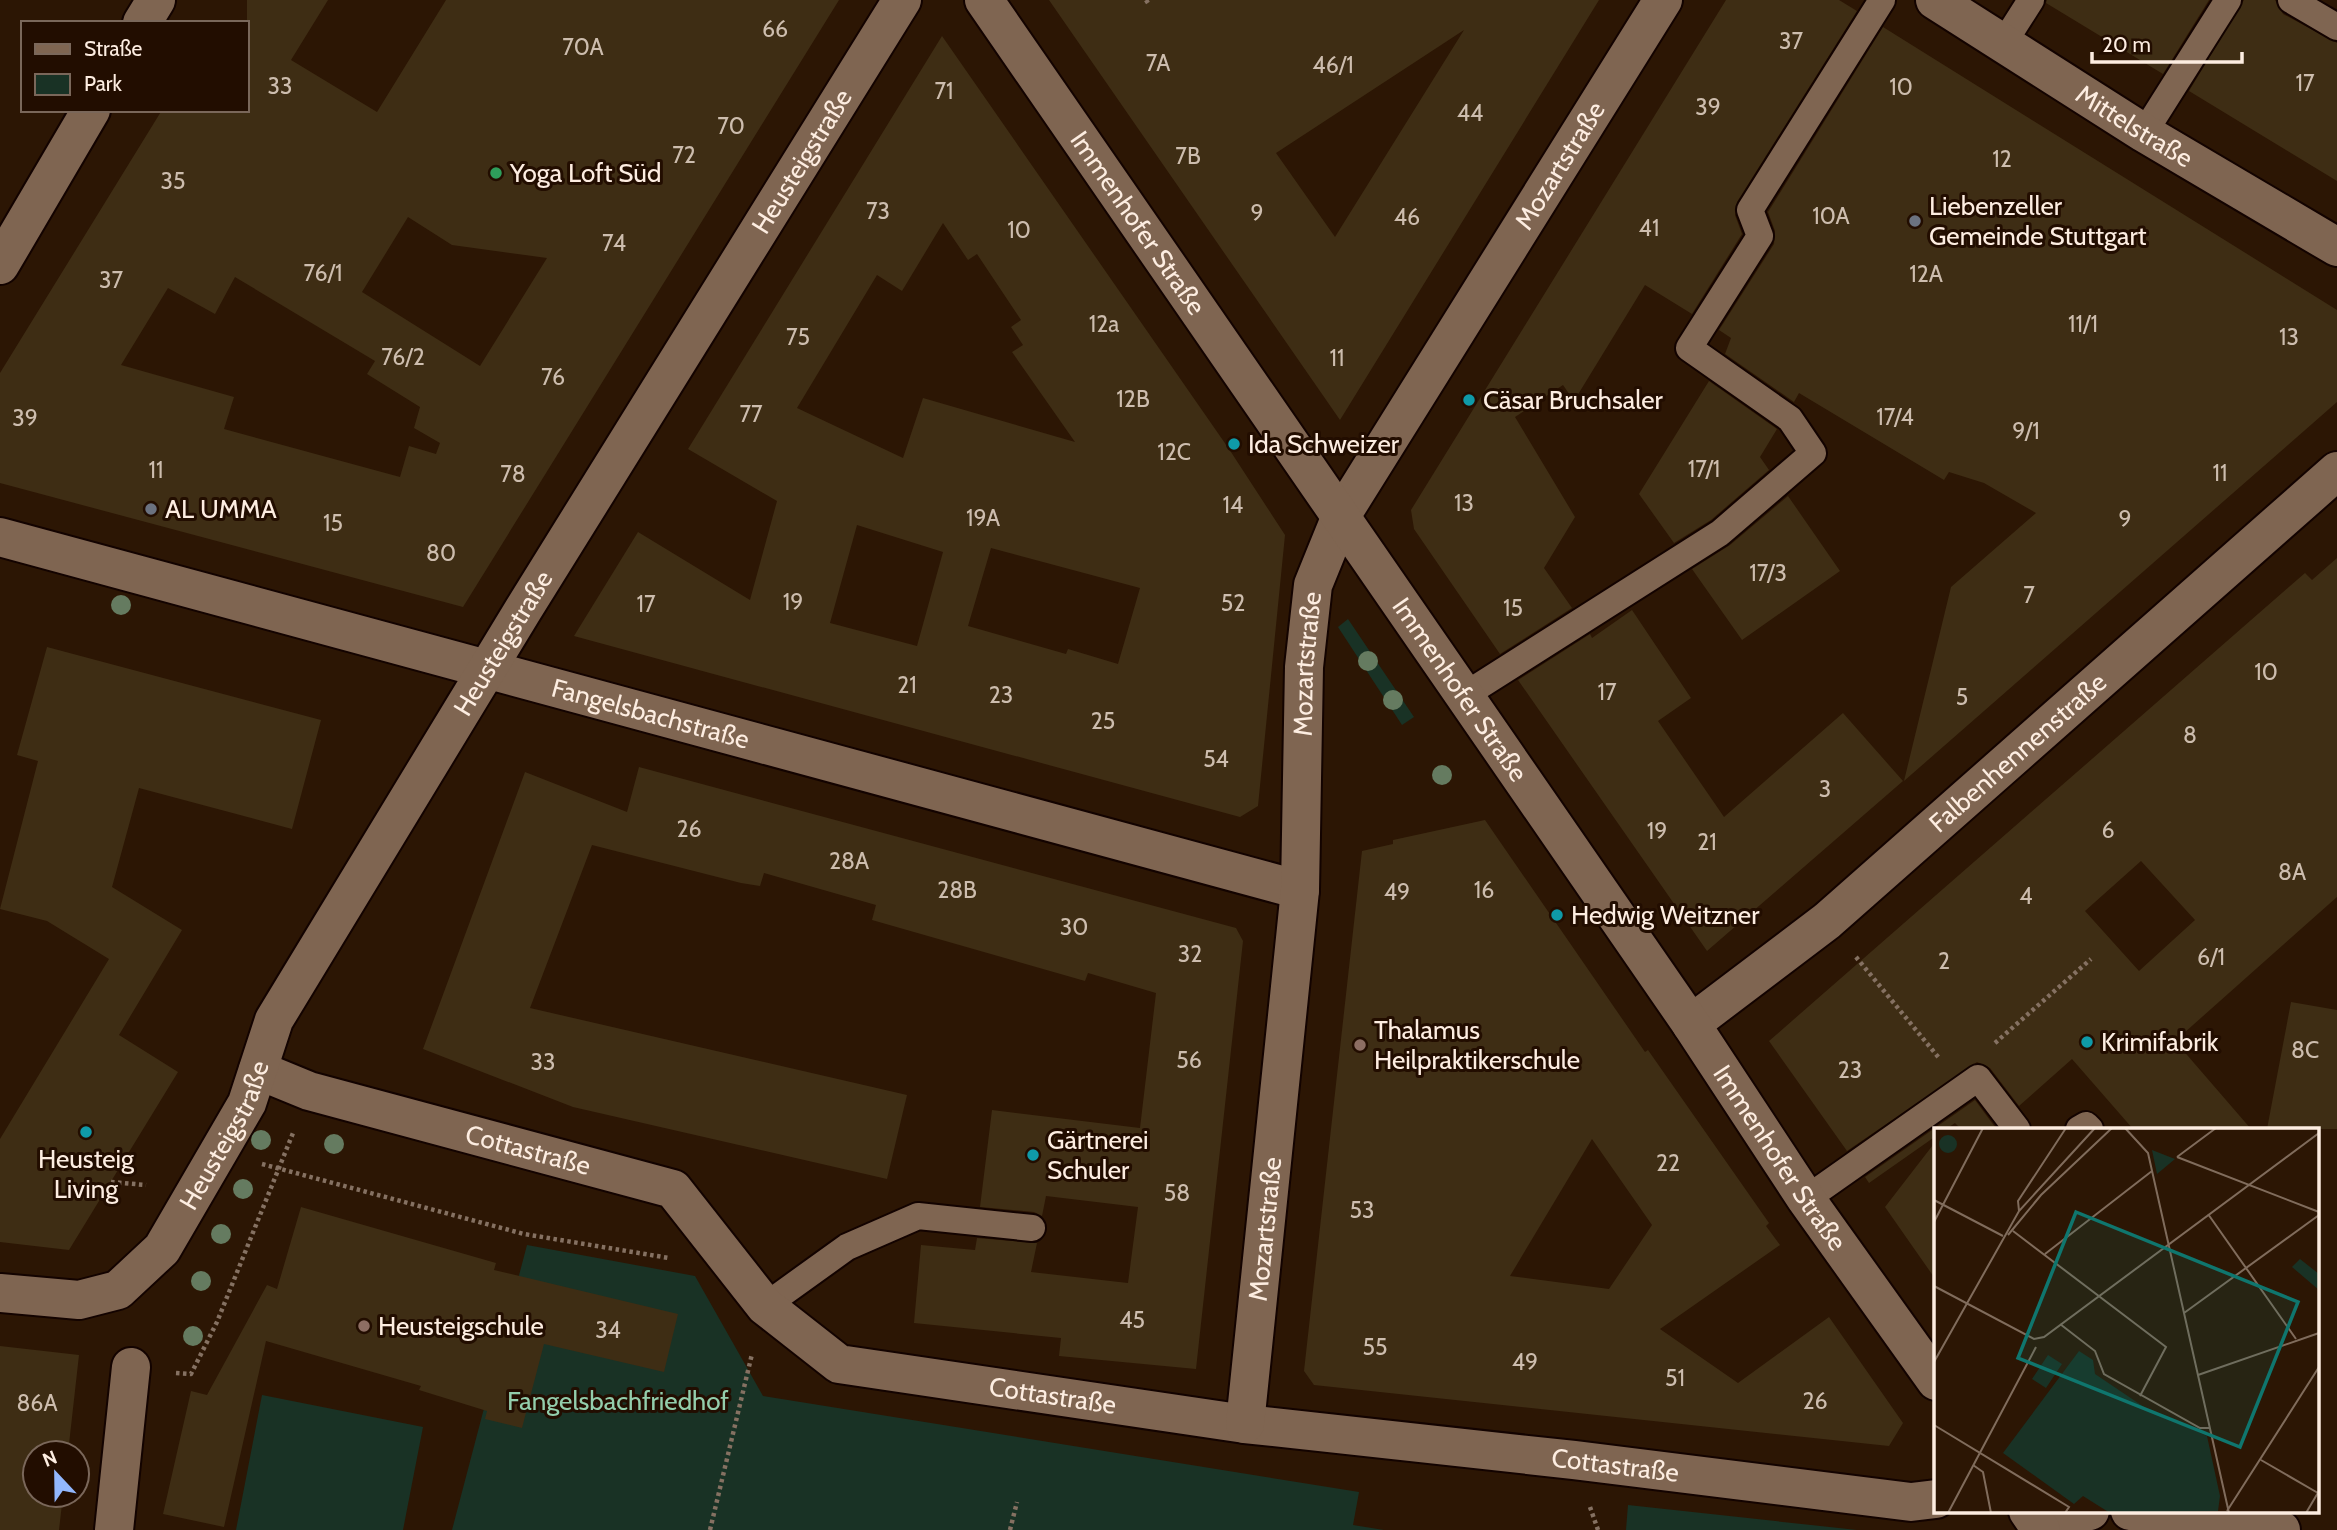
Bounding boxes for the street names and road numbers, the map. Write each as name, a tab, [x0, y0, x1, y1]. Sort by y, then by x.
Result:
street label: Mittelstraße	[2070, 78, 2199, 174]
street label: Heusteigstraße	[745, 83, 859, 239]
street label: Mozartstraße	[1508, 96, 1612, 235]
street label: Immenhofer Straße	[1063, 125, 1213, 321]
street label: Heusteigstraße	[447, 565, 560, 722]
street label: Mozartstraße	[1287, 590, 1328, 737]
street label: Immenhofer Straße	[1386, 592, 1535, 788]
street label: Falbenhennenstraße	[1923, 666, 2113, 839]
street label: Fangelsbachstraße	[548, 672, 753, 756]
street label: Heusteigstraße	[172, 1057, 276, 1216]
street label: Immenhofer Straße	[1706, 1059, 1854, 1257]
street label: Cottastraße	[462, 1118, 594, 1182]
street label: Mozartstraße	[1242, 1155, 1288, 1303]
street label: Cottastraße	[987, 1370, 1118, 1421]
street label: Cottastraße	[1550, 1442, 1681, 1489]

